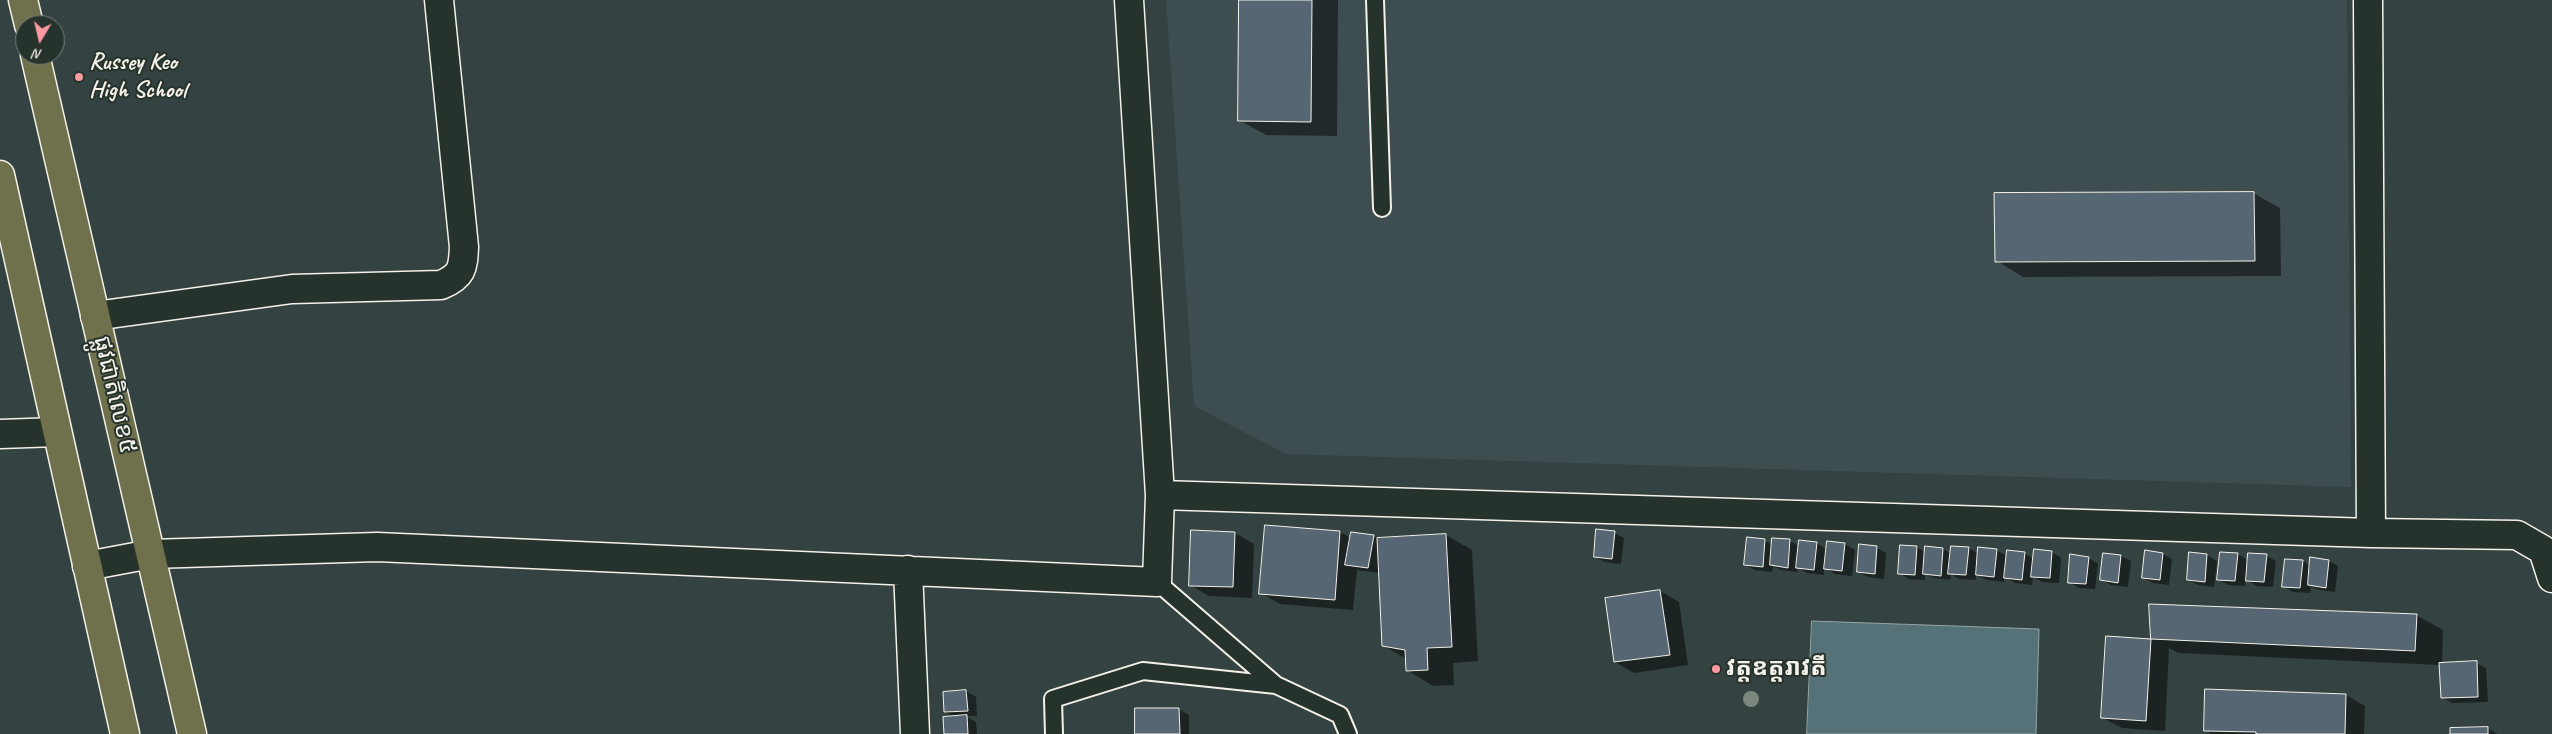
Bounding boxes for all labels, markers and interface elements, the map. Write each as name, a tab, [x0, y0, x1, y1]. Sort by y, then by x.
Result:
north arrow	[15, 15, 65, 65]
text: N	[32, 45, 43, 63]
place label: Russey Keo High School	[89, 49, 186, 105]
marker: Russey Keo High School	[73, 71, 85, 83]
street label: ផ្លូវជាតិលេខ៥	[86, 333, 142, 457]
place label: វត្តឧត្តរាវតី	[1726, 655, 1827, 683]
marker: វត្តឧត្តរាវតី	[1710, 663, 1722, 675]

